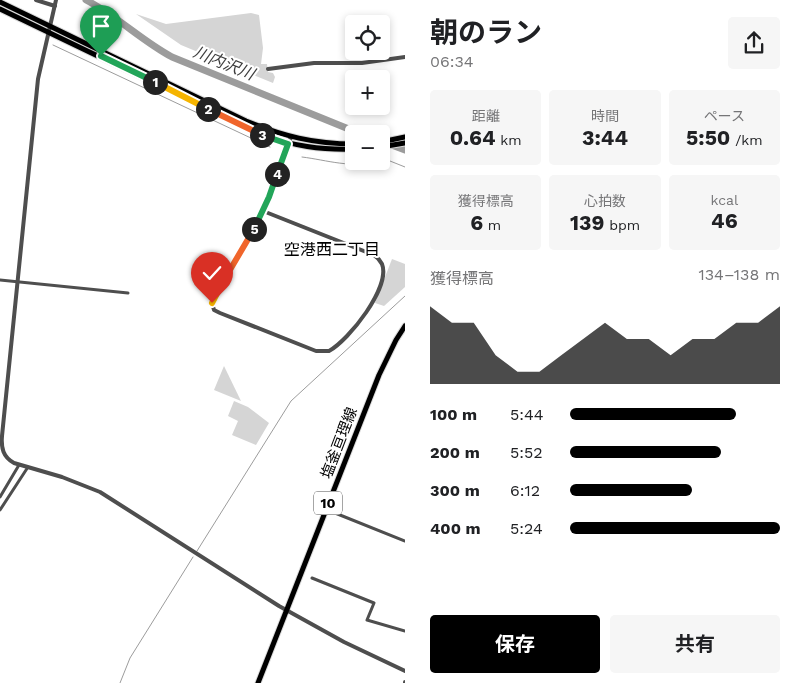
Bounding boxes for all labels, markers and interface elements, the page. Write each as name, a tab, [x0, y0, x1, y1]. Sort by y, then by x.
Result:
pin	[80, 5, 122, 56]
icon: arrive	[87, 12, 115, 40]
map controls	[345, 15, 390, 170]
button: locate	[345, 15, 390, 60]
text: 朝のラン	[430, 16, 542, 49]
button: share	[728, 17, 780, 69]
water label: 川内沢川	[191, 42, 259, 85]
text: 06:34	[430, 52, 474, 71]
pin: 1	[142, 70, 168, 94]
button: +	[345, 70, 390, 115]
text: 1	[152, 74, 159, 90]
pin: 2	[196, 96, 220, 122]
text: 2	[204, 101, 213, 117]
text: 距離	[472, 108, 500, 124]
text: 時間	[591, 108, 619, 124]
text: ペース	[704, 108, 745, 124]
pin: 3	[250, 122, 274, 148]
button: −	[345, 125, 390, 170]
text: 0.64	[450, 125, 496, 150]
text: 3:44	[582, 125, 628, 150]
text: 5:50	[686, 125, 730, 150]
text: 3	[258, 127, 267, 143]
text: km	[496, 132, 522, 148]
text: /km	[730, 132, 763, 148]
pin: 4	[264, 162, 290, 186]
text: 4	[273, 166, 282, 182]
text: kcal	[710, 192, 738, 208]
text: 獲得標高	[458, 193, 514, 209]
text: 心拍数	[584, 193, 626, 209]
text: 46	[711, 208, 738, 233]
text: 6	[470, 210, 483, 235]
text: 139	[570, 210, 604, 235]
pin: 5	[242, 216, 266, 242]
text: m	[483, 217, 501, 233]
text: bpm	[604, 217, 640, 233]
text: 5	[250, 221, 259, 237]
district label: 空港西二丁目	[284, 240, 380, 259]
pin	[191, 252, 233, 303]
icon: check	[198, 259, 226, 287]
text: 134–138 m	[699, 265, 780, 284]
text: 獲得標高	[430, 269, 494, 288]
street label: 塩釜亘理線	[317, 405, 361, 481]
text: 100 m	[430, 405, 477, 424]
text: 5:44	[510, 405, 544, 424]
text: 200 m	[430, 443, 480, 462]
text: 5:52	[510, 443, 543, 462]
text: 300 m	[430, 481, 480, 500]
text: 6:12	[510, 481, 540, 500]
road number: 10	[314, 492, 342, 514]
text: 400 m	[430, 519, 481, 538]
text: 5:24	[510, 519, 543, 538]
button: 保存	[430, 615, 600, 673]
button: 共有	[610, 615, 780, 673]

